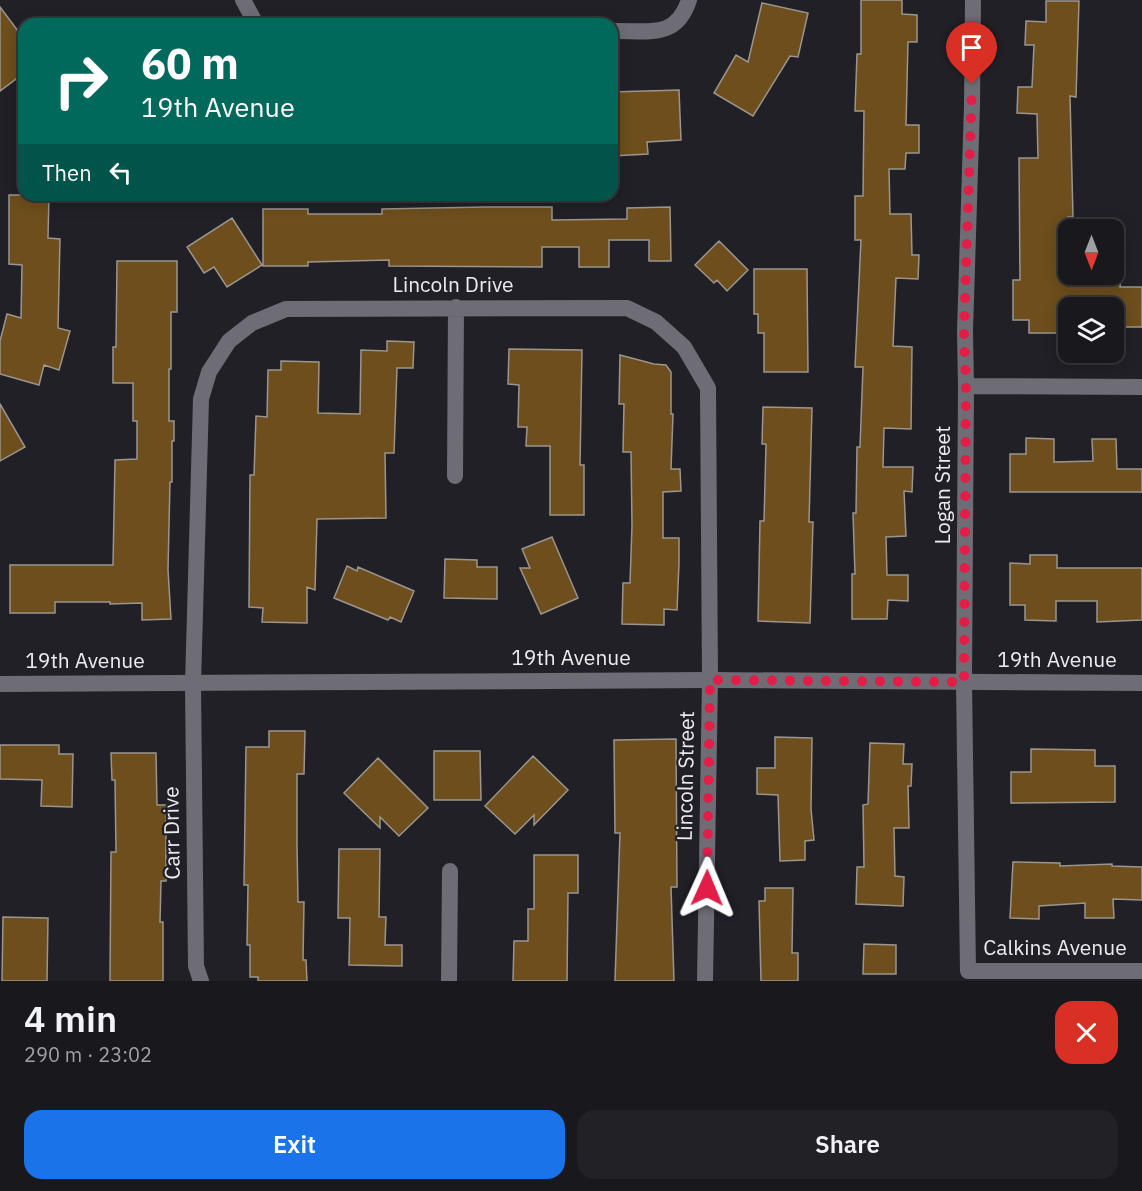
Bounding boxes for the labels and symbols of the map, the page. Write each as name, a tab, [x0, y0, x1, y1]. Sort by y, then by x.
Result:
pin	[946, 22, 997, 84]
north arrow	[1058, 219, 1124, 285]
street label: Lincoln Drive	[392, 270, 514, 298]
street label: Logan Street	[928, 426, 956, 544]
street label: 19th Avenue	[511, 643, 631, 671]
street label: 19th Avenue	[997, 645, 1117, 673]
street label: 19th Avenue	[25, 646, 145, 674]
street label: Lincoln Street	[670, 711, 700, 841]
street label: Carr Drive	[156, 786, 186, 880]
position arrow	[675, 856, 739, 920]
street label: Calkins Avenue	[983, 933, 1127, 961]

